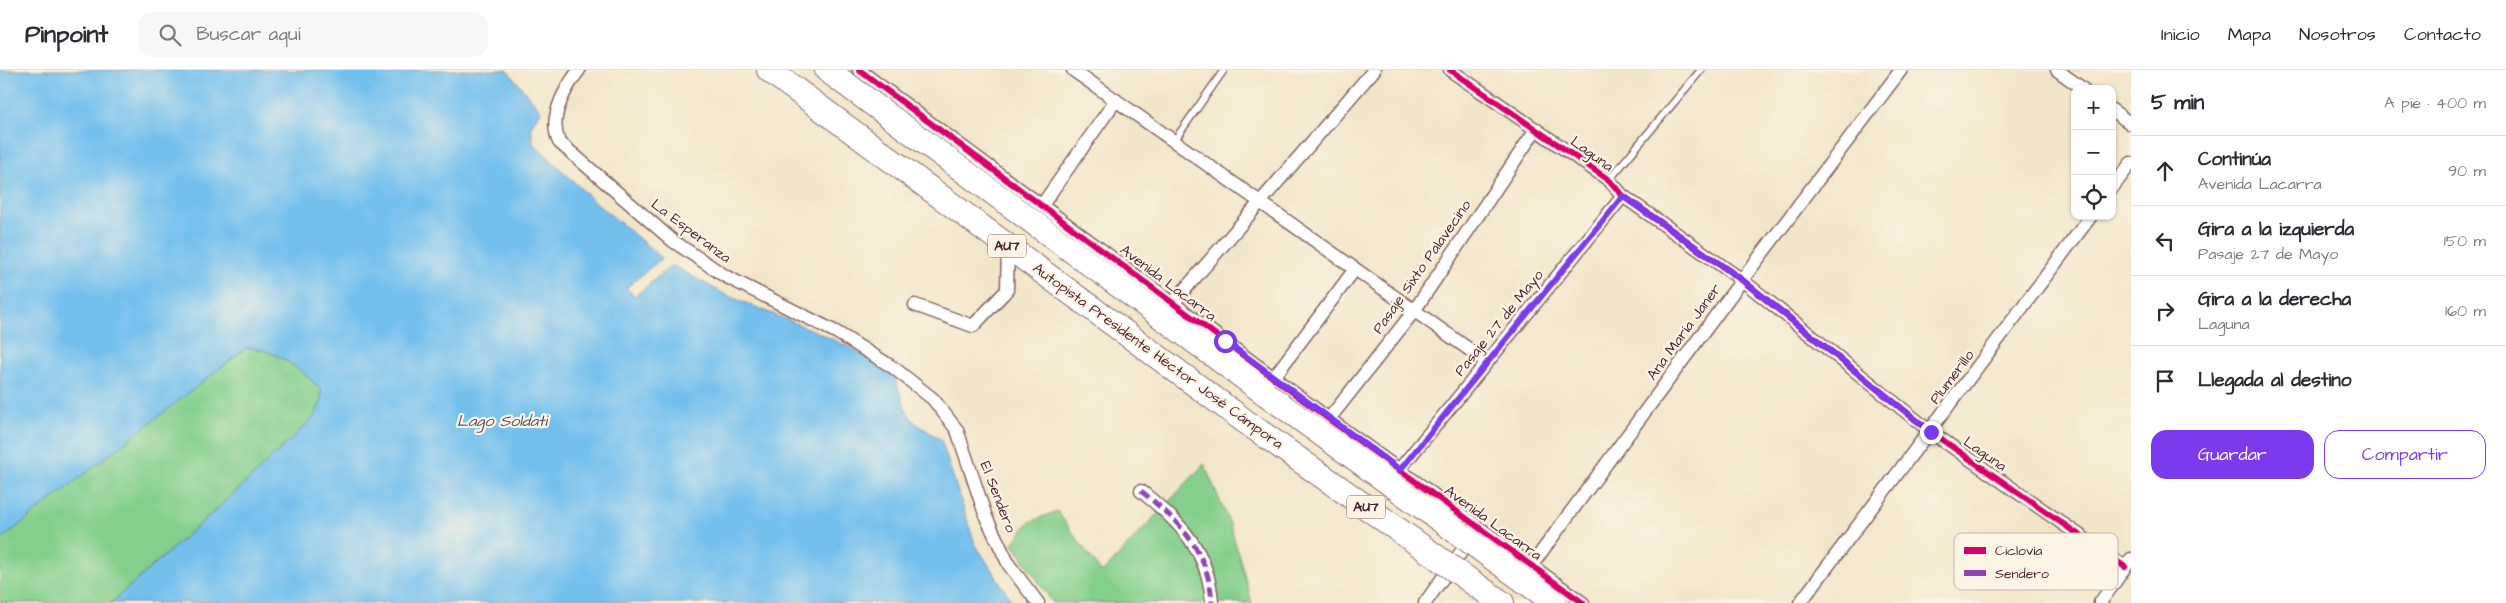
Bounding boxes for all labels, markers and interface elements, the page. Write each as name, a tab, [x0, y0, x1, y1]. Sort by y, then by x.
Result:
search box	[138, 12, 488, 57]
text: Pinpoint	[25, 18, 108, 52]
icon: search	[156, 21, 184, 49]
text: Buscar aquí	[196, 21, 301, 48]
text: Inicio	[2161, 22, 2200, 47]
text: Mapa	[2228, 22, 2271, 47]
text: Nosotros	[2299, 22, 2376, 47]
text: Contacto	[2404, 22, 2481, 47]
map controls	[2071, 85, 2116, 220]
button: +	[2071, 85, 2116, 130]
text: 5 min	[2151, 88, 2204, 117]
text: A pie · 400 m	[2384, 92, 2486, 114]
button: −	[2071, 130, 2116, 175]
street label: Laguna	[1566, 131, 1618, 178]
text: Continúa	[2198, 146, 2271, 173]
icon: ahead	[2151, 157, 2179, 185]
text: 90 m	[2448, 160, 2486, 182]
text: Avenida Lacarra	[2198, 173, 2322, 195]
button: locate	[2071, 175, 2116, 220]
street label: La Esperanza	[647, 194, 736, 268]
street label: Pasaje Sixto Palavecino	[1368, 195, 1477, 338]
text: Gira a la izquierda	[2198, 216, 2354, 243]
icon: left	[2151, 227, 2179, 255]
text: 150 m	[2444, 230, 2486, 252]
road number: AU7	[988, 235, 1026, 258]
street label: Avenida Lacarra	[1115, 240, 1221, 326]
text: Pasaje 27 de Mayo	[2198, 243, 2338, 265]
street label: Autopista Presidente Héctor José Cámpora	[1028, 258, 1288, 454]
street label: Pasaje 27 de Mayo	[1449, 265, 1550, 381]
street label: Ana María Janer	[1642, 280, 1726, 384]
text: Gira a la derecha	[2198, 286, 2351, 313]
icon: right	[2151, 297, 2179, 325]
text: 160 m	[2445, 300, 2486, 322]
text: Laguna	[2198, 313, 2250, 335]
route start	[1214, 330, 1237, 353]
street label: Plumerillo	[1925, 345, 1980, 408]
icon: arrive	[2151, 367, 2179, 395]
text: Llegada al destino	[2198, 367, 2351, 394]
water label: Lago Soldati	[457, 410, 550, 433]
route end	[1920, 421, 1943, 444]
button: Guardar	[2151, 430, 2314, 479]
button: Compartir	[2324, 430, 2486, 479]
street label: Laguna	[1959, 431, 2011, 478]
street label: El Sendero	[975, 458, 1021, 536]
street label: Avenida Lacarra	[1440, 480, 1546, 566]
road number: AU7	[1347, 496, 1385, 518]
legend	[1954, 533, 2118, 590]
text: Ciclovía	[1995, 541, 2042, 561]
text: Sendero	[1995, 564, 2049, 584]

